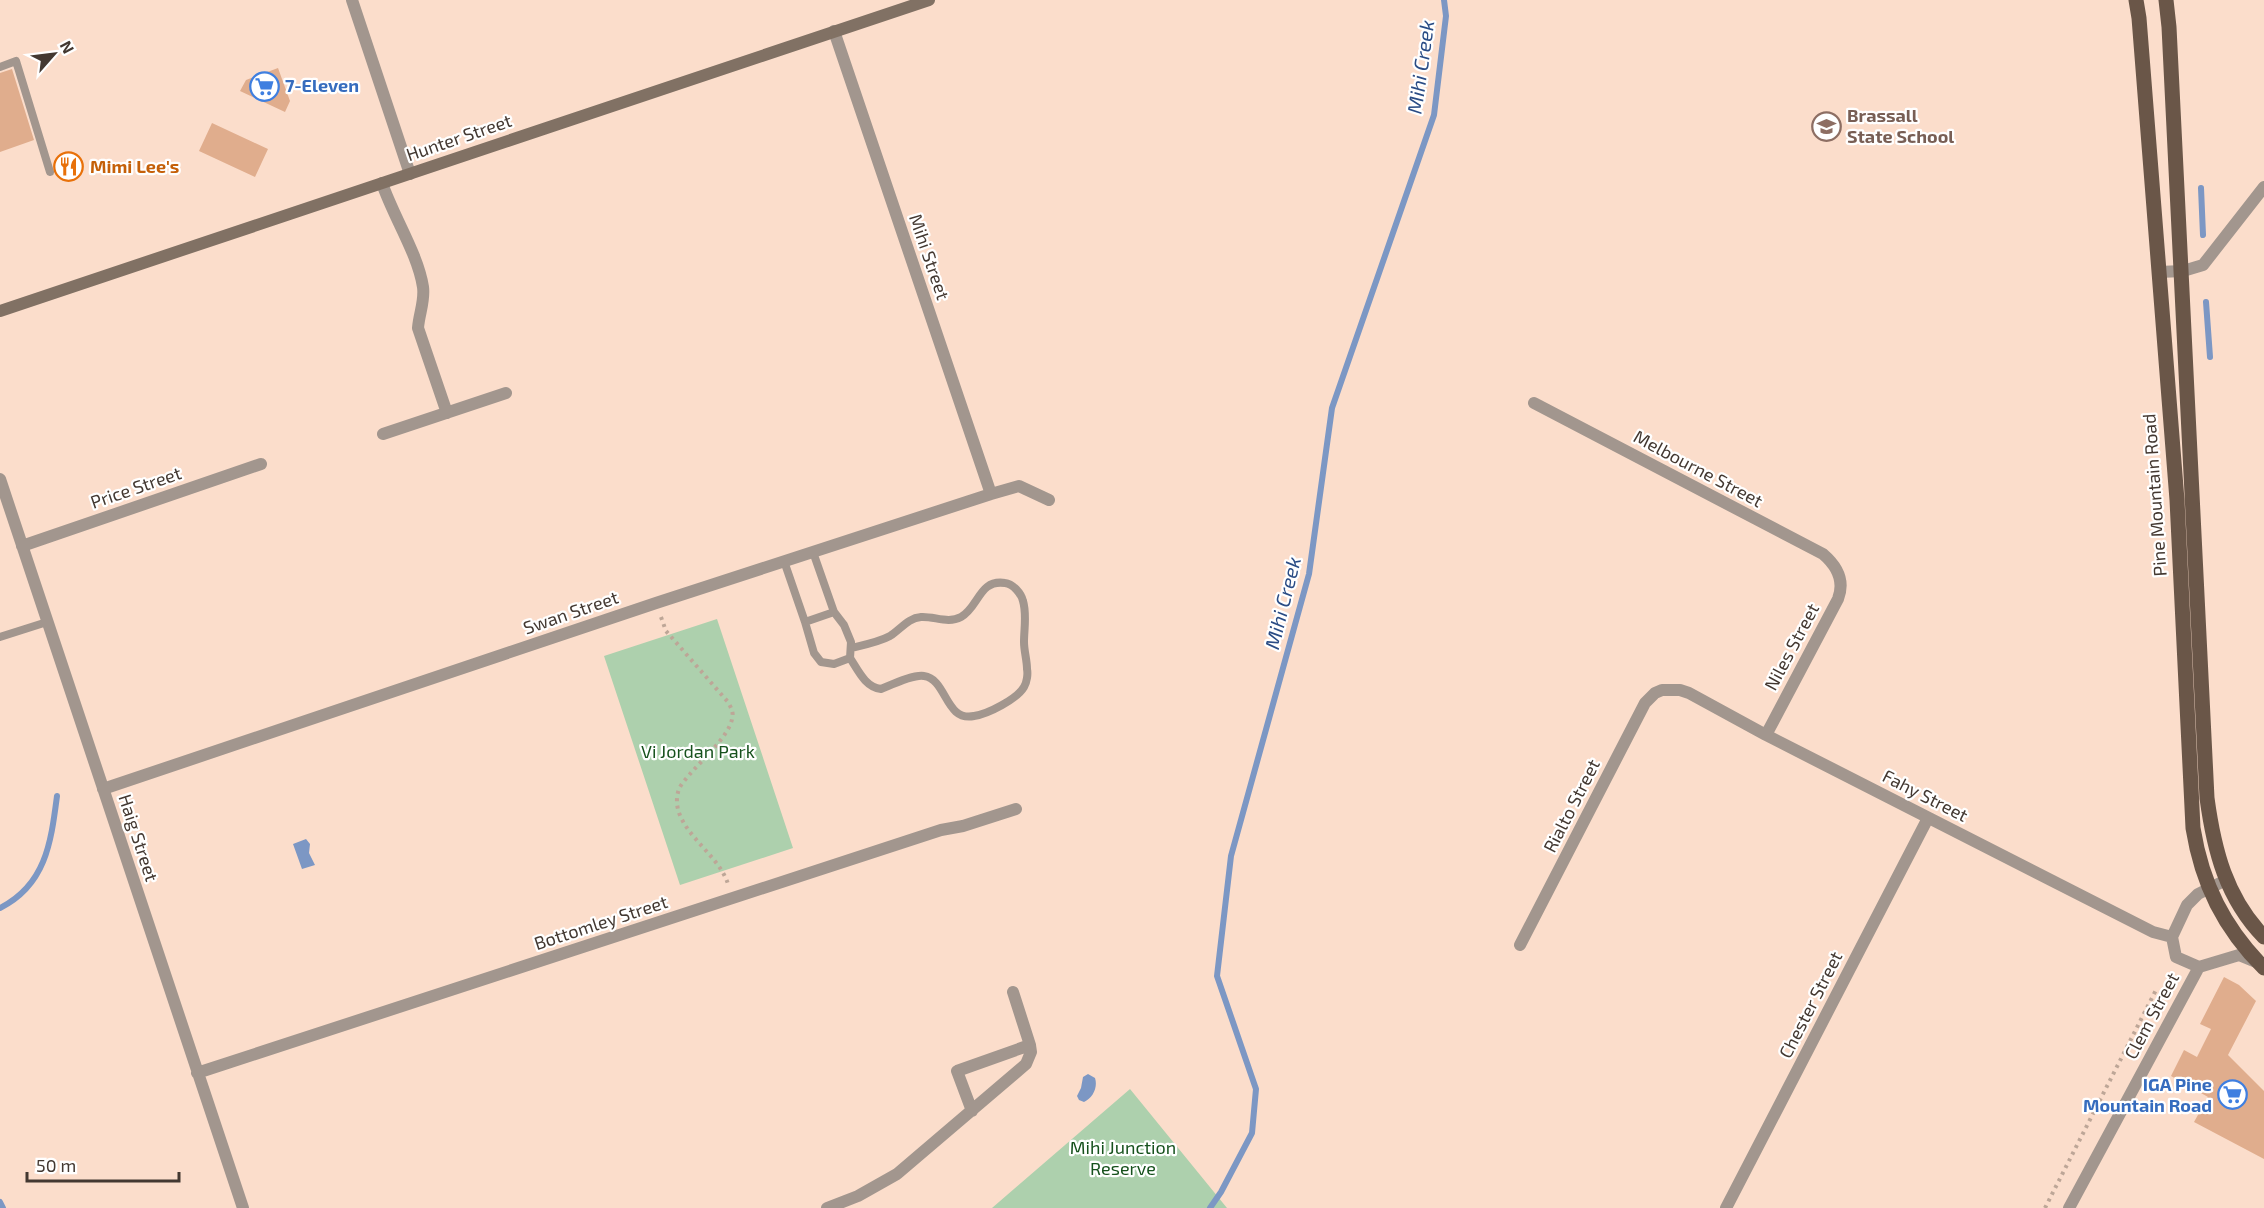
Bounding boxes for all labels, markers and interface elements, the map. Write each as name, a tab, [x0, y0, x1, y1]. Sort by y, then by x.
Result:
water label: Mihi Creek	[1402, 18, 1438, 115]
north arrow	[24, 24, 84, 84]
text: N	[57, 37, 79, 56]
supermarket icon: 7-Eleven	[248, 70, 280, 102]
place label: 7-Eleven	[285, 74, 359, 96]
place label: Brassall State School	[1847, 104, 1954, 147]
street label: Hunter Street	[403, 109, 514, 165]
school or university icon: Brassall State School	[1810, 110, 1842, 142]
restaurant icon: Mimi Lee's	[53, 151, 85, 183]
place label: Mimi Lee's	[90, 155, 179, 177]
street label: Mihi Street	[905, 211, 955, 303]
street label: Pine Mountain Road	[2137, 413, 2171, 577]
street label: Melbourne Street	[1630, 425, 1767, 511]
street label: Price Street	[87, 461, 184, 513]
water label: Mihi Creek	[1259, 554, 1305, 651]
street label: Swan Street	[520, 585, 621, 639]
street label: Niles Street	[1759, 599, 1823, 694]
park label: Vi Jordan Park	[641, 740, 755, 762]
street label: Rialto Street	[1538, 755, 1604, 856]
street label: Fahy Street	[1879, 764, 1972, 826]
street label: Haig Street	[115, 791, 163, 884]
street label: Bottomley Street	[531, 890, 670, 954]
street label: Chester Street	[1774, 947, 1847, 1062]
street label: Clem Street	[2119, 968, 2183, 1063]
place label: IGA Pine Mountain Road	[2083, 1073, 2212, 1116]
supermarket icon: IGA Pine Mountain Road	[2217, 1079, 2249, 1111]
park label: Mihi Junction Reserve	[1070, 1136, 1176, 1179]
scale bar	[27, 1145, 178, 1183]
text: 50 m	[36, 1154, 76, 1176]

